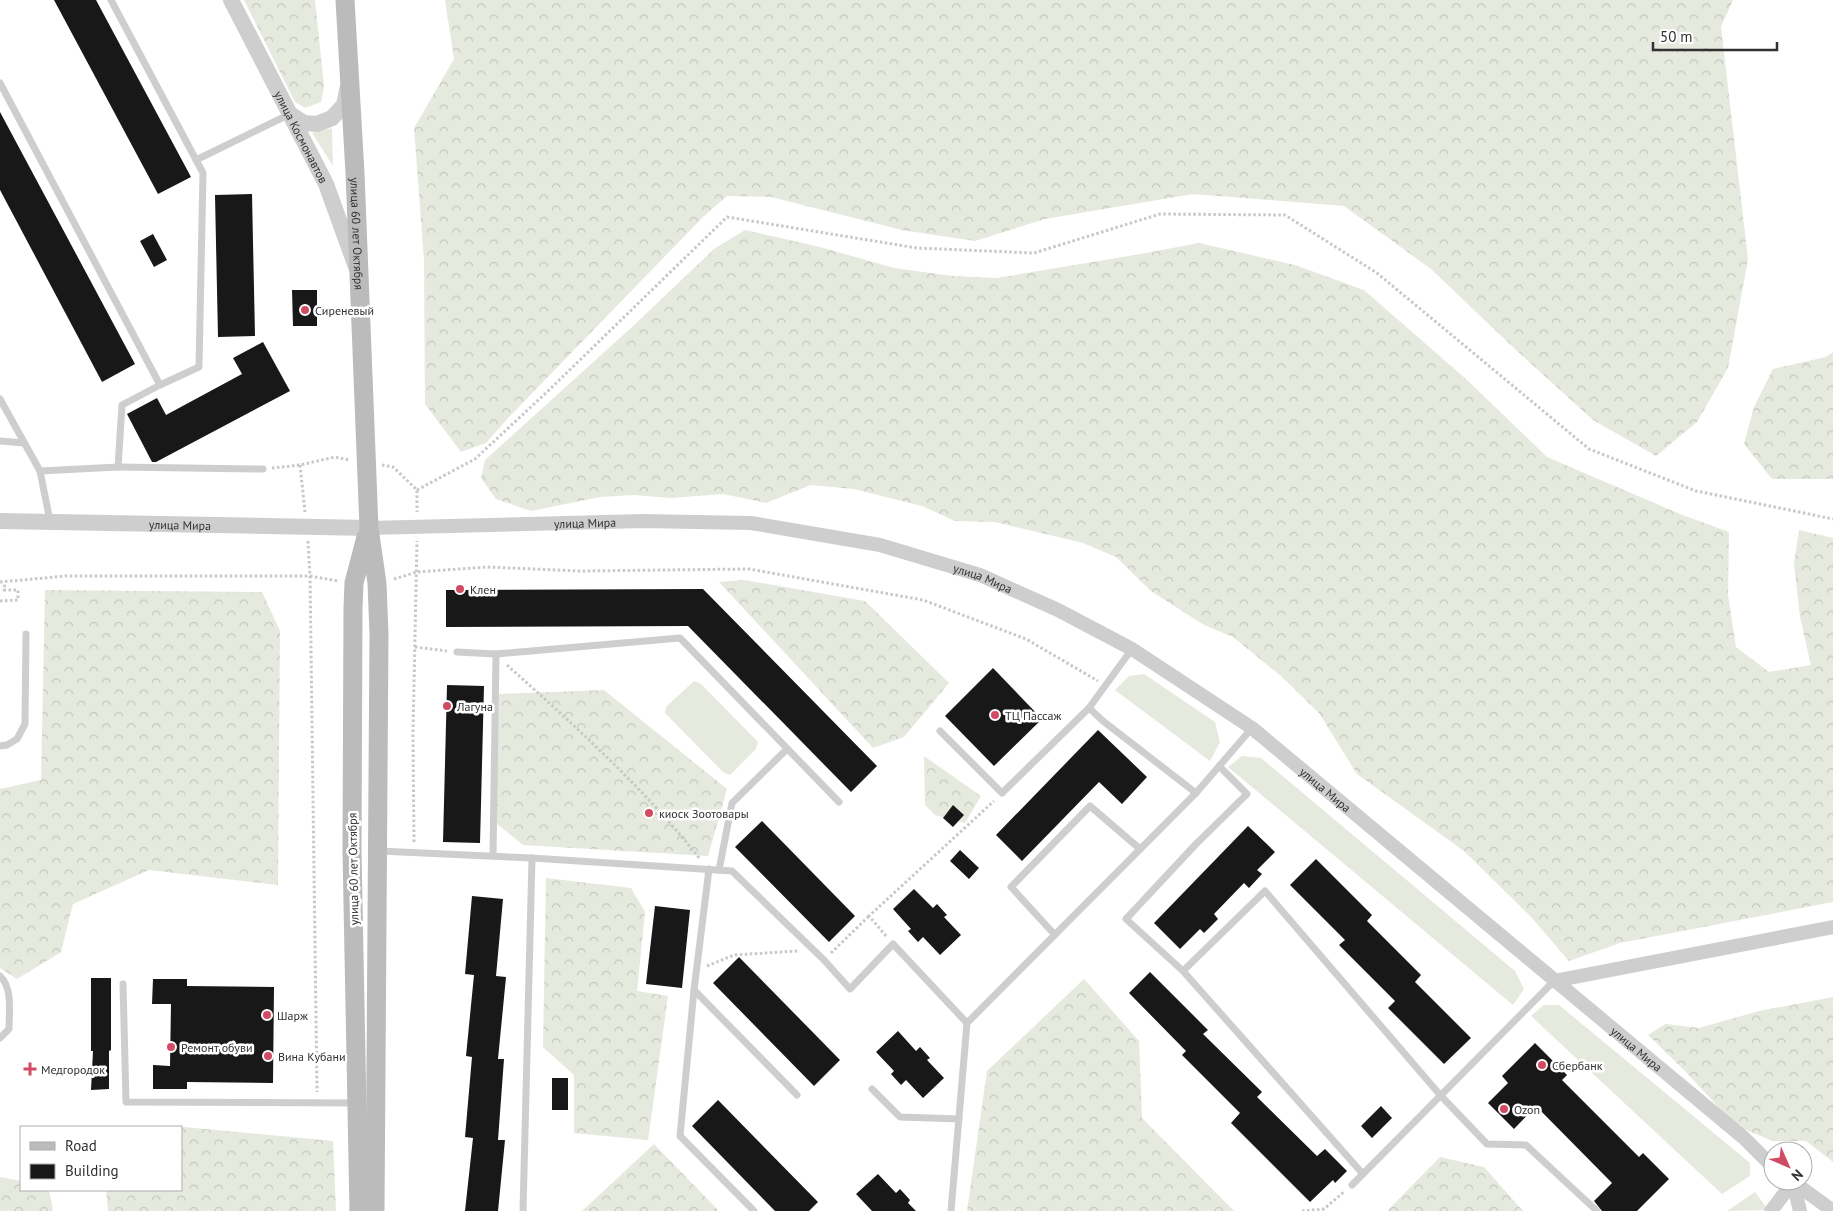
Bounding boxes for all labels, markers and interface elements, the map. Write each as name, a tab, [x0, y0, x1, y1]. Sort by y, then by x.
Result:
scale bar	[1653, 20, 1777, 52]
text: 50 m	[1660, 27, 1693, 46]
street label: улица Космонавтов	[272, 88, 332, 186]
street label: улица 60 лет Октября	[348, 177, 367, 290]
place label: Сиреневый	[315, 303, 374, 318]
marker: Сиреневый	[299, 304, 311, 316]
street label: улица Мира	[554, 514, 616, 531]
street label: улица Мира	[149, 516, 211, 533]
street label: улица Мира	[951, 560, 1015, 596]
place label: Клен	[470, 582, 496, 597]
marker: Клен	[454, 583, 466, 595]
place label: Лагуна	[456, 699, 493, 714]
marker: Лагуна	[441, 700, 453, 712]
place label: ТЦ Пассаж	[1005, 708, 1061, 723]
marker: ТЦ Пассаж	[989, 709, 1001, 721]
street label: улица Мира	[1297, 764, 1354, 815]
place label: киоск Зоотовары	[659, 806, 749, 821]
marker: киоск Зоотовары	[643, 807, 655, 819]
street label: улица 60 лет Октября	[345, 812, 361, 926]
place label: Шарж	[277, 1008, 308, 1023]
marker: Шарж	[261, 1009, 273, 1021]
street label: улица Мира	[1608, 1023, 1666, 1074]
place label: Ремонт обуви	[181, 1040, 253, 1055]
marker: Ремонт обуви	[165, 1041, 177, 1053]
place label: Вина Кубани	[278, 1049, 346, 1064]
marker: Вина Кубани	[262, 1050, 274, 1062]
place label: Сбербанк	[1552, 1058, 1603, 1073]
marker: Сбербанк	[1536, 1059, 1548, 1071]
marker: Медгородок	[23, 1062, 37, 1076]
place label: Медгородок	[41, 1062, 105, 1077]
place label: Ozon	[1514, 1102, 1540, 1117]
marker: Ozon	[1498, 1103, 1510, 1115]
legend	[20, 1126, 182, 1191]
text: Road	[65, 1136, 97, 1155]
north arrow	[1763, 1141, 1813, 1191]
text: Building	[65, 1161, 119, 1180]
text: N	[1788, 1166, 1807, 1185]

